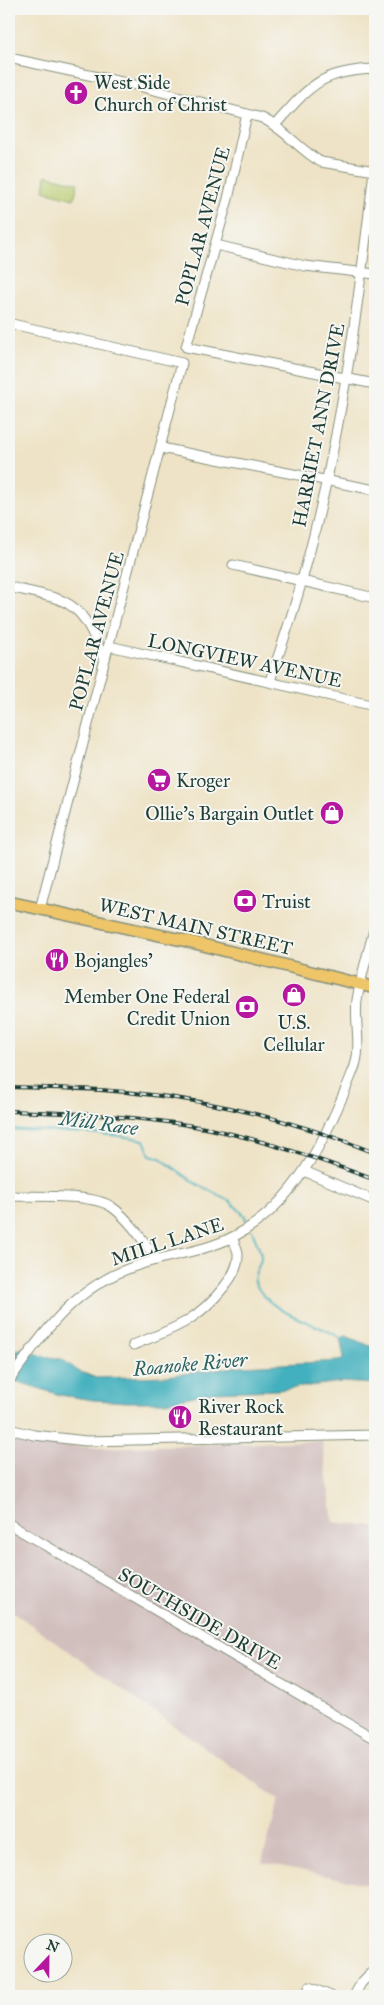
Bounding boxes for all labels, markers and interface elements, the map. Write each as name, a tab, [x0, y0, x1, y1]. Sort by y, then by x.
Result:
place label: West Side Church of Christ	[94, 71, 227, 116]
church icon: West Side Church of Christ	[63, 80, 89, 106]
street label: POPLAR AVENUE	[170, 144, 235, 308]
street label: HARRIET ANN DRIVE	[287, 321, 350, 529]
street label: POPLAR AVENUE	[64, 549, 129, 713]
street label: LONGVIEW AVENUE	[146, 629, 344, 692]
supermarket icon: Kroger	[146, 767, 172, 793]
place label: Kroger	[176, 769, 231, 793]
shop icon: Ollie's Bargain Outlet	[319, 800, 345, 826]
place label: Ollie's Bargain Outlet	[145, 802, 314, 826]
bank icon: Truist	[232, 888, 258, 914]
place label: Truist	[262, 890, 311, 913]
street label: WEST MAIN STREET	[97, 893, 295, 960]
restaurant icon: Bojangles'	[44, 947, 70, 973]
place label: Bojangles'	[74, 949, 153, 973]
shop icon: U.S. Cellular	[281, 982, 307, 1008]
place label: Member One Federal Credit Union	[64, 985, 231, 1030]
bank icon: Member One Federal Credit Union	[234, 994, 260, 1020]
place label: U.S. Cellular	[263, 1011, 326, 1056]
water label: Mill Race	[56, 1105, 140, 1140]
street label: MILL LANE	[108, 1212, 227, 1270]
water label: Roanoke River	[131, 1347, 250, 1381]
place label: River Rock Restaurant	[198, 1395, 284, 1440]
restaurant icon: River Rock Restaurant	[167, 1404, 193, 1430]
street label: SOUTHSIDE DRIVE	[114, 1562, 286, 1675]
north arrow	[22, 1932, 72, 1982]
text: N	[44, 1936, 61, 1957]

